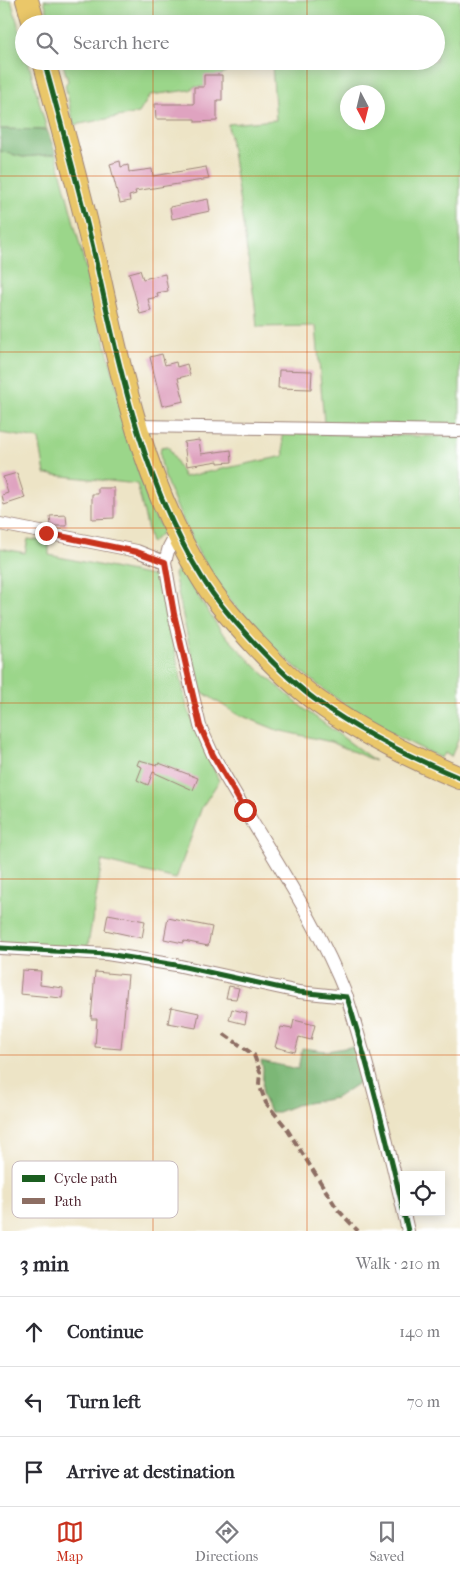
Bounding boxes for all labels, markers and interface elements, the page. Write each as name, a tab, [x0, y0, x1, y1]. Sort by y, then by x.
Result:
search box	[15, 15, 445, 70]
icon: search	[33, 29, 61, 57]
text: Search here	[73, 32, 169, 54]
north arrow	[340, 85, 385, 130]
route end	[35, 522, 58, 545]
route start	[234, 799, 257, 822]
legend	[12, 1161, 178, 1218]
text: Cycle path	[54, 1170, 118, 1187]
map controls	[400, 1171, 445, 1216]
button: locate	[400, 1171, 445, 1216]
text: Path	[54, 1193, 82, 1210]
text: 3 min	[20, 1252, 69, 1276]
text: Walk · 210 m	[356, 1254, 440, 1273]
icon: ahead	[20, 1318, 48, 1346]
text: Continue	[67, 1321, 143, 1343]
text: 140 m	[399, 1322, 440, 1341]
icon: left	[20, 1388, 48, 1416]
text: Turn left	[67, 1391, 141, 1413]
text: 70 m	[407, 1392, 440, 1411]
icon: arrive	[20, 1458, 48, 1486]
text: Arrive at destination	[67, 1461, 235, 1483]
tab: Map	[56, 1518, 84, 1565]
tab: Directions	[195, 1518, 258, 1565]
tab: Saved	[370, 1518, 404, 1565]

